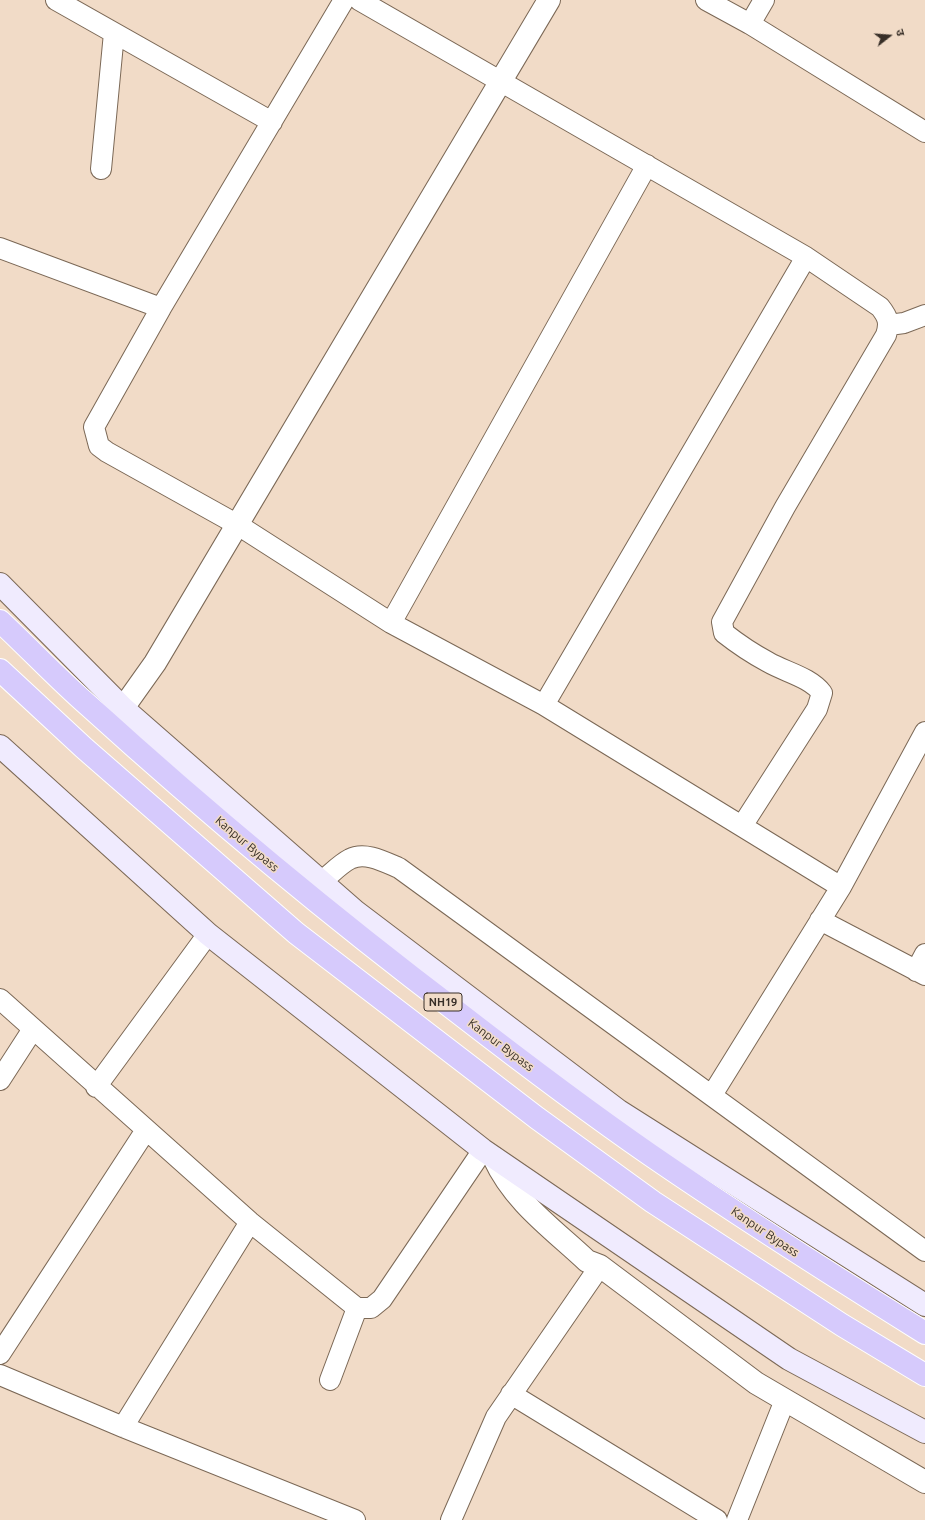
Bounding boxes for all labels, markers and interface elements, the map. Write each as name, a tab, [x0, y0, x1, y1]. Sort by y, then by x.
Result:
north arrow	[869, 16, 909, 56]
text: उ	[894, 28, 907, 37]
street label: Kanpur Bypass	[212, 813, 282, 875]
road number: NH19	[424, 993, 462, 1011]
street label: Kanpur Bypass	[465, 1016, 537, 1074]
street label: Kanpur Bypass	[728, 1204, 802, 1260]

